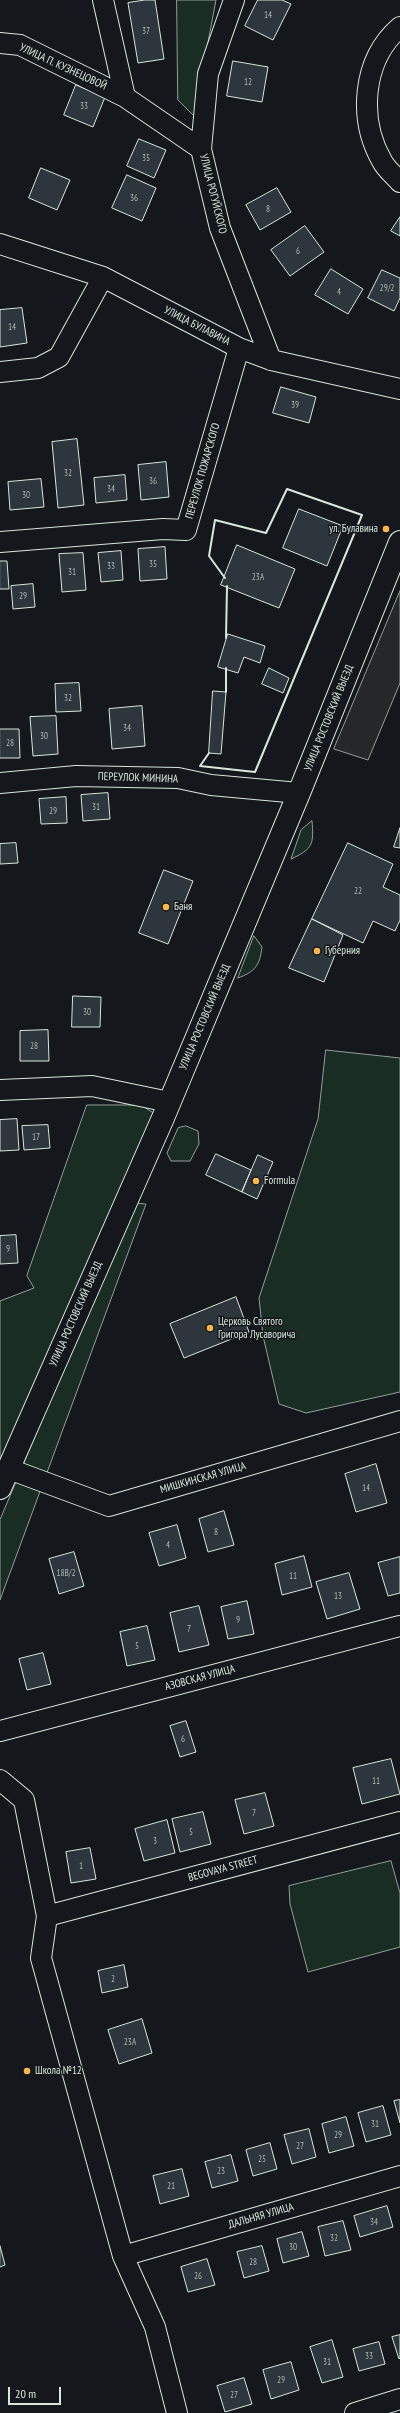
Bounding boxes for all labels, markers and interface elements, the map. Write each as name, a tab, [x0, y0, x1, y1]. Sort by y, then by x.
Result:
house number: 14	[264, 10, 272, 20]
house number: 37	[142, 26, 150, 36]
street label: УЛИЦА П. КУЗНЕЦОВОЙ	[17, 41, 109, 93]
house number: 12	[244, 77, 252, 87]
house number: 33	[80, 101, 88, 111]
house number: 35	[142, 153, 150, 163]
street label: УЛИЦА РОГУЙСКОГО	[197, 153, 229, 235]
house number: 36	[130, 193, 138, 203]
house number: 8	[266, 204, 270, 214]
house number: 6	[296, 246, 300, 256]
house number: 29/2	[380, 283, 394, 293]
house number: 4	[337, 287, 341, 297]
street label: УЛИЦА БУЛАВИНА	[162, 304, 232, 348]
house number: 14	[8, 322, 16, 332]
house number: 39	[291, 400, 299, 410]
street label: ПЕРЕУЛОК ПОЖАРСКОГО	[183, 421, 223, 521]
house number: 32	[64, 468, 72, 478]
house number: 36	[149, 476, 157, 486]
house number: 34	[107, 484, 115, 494]
house number: 30	[22, 490, 30, 500]
place label: ул. Булавина	[329, 522, 378, 536]
marker: ул. Булавина	[381, 524, 391, 534]
house number: 35	[149, 559, 157, 569]
house number: 33	[107, 561, 115, 571]
house number: 31	[68, 567, 76, 577]
house number: 23А	[252, 572, 264, 582]
house number: 29	[19, 591, 27, 601]
street label: УЛИЦА РОСТОВСКИЙ ВЫЕЗД	[302, 663, 356, 773]
house number: 32	[64, 693, 72, 703]
house number: 34	[123, 723, 131, 733]
house number: 30	[40, 731, 48, 741]
house number: 28	[6, 738, 14, 748]
street label: ПЕРЕУЛОК МИНИНА	[98, 770, 178, 786]
house number: 31	[92, 802, 100, 812]
house number: 29	[49, 806, 57, 816]
house number: 22	[354, 886, 362, 896]
place label: Баня	[174, 900, 192, 914]
marker: Баня	[161, 902, 171, 912]
place label: Губерния	[325, 944, 360, 958]
marker: Губерния	[312, 946, 322, 956]
street label: УЛИЦА РОСТОВСКИЙ ВЫЕЗД	[177, 962, 233, 1072]
house number: 30	[83, 1007, 91, 1017]
house number: 28	[30, 1041, 38, 1051]
house number: 17	[32, 1132, 40, 1142]
place label: Formula	[264, 1174, 295, 1188]
marker: Formula	[251, 1176, 261, 1186]
house number: 9	[6, 1244, 10, 1254]
street label: УЛИЦА РОСТОВСКИЙ ВЫЕЗД	[47, 1259, 105, 1369]
place label: Церковь Святого Григора Лусаворича	[218, 1315, 295, 1341]
marker: Церковь Святого Григора Лусаворича	[205, 1323, 215, 1333]
street label: МИШКИНСКАЯ УЛИЦА	[159, 1459, 247, 1497]
house number: 14	[362, 1483, 370, 1493]
house number: 8	[214, 1527, 218, 1537]
house number: 4	[166, 1540, 170, 1550]
house number: 18В/2	[56, 1568, 76, 1578]
house number: 11	[289, 1571, 297, 1581]
house number: 13	[334, 1591, 342, 1601]
house number: 9	[236, 1615, 240, 1625]
house number: 7	[187, 1624, 191, 1634]
house number: 5	[135, 1641, 139, 1651]
street label: АЗОВСКАЯ УЛИЦА	[164, 1662, 236, 1694]
house number: 6	[181, 1734, 185, 1744]
house number: 11	[372, 1776, 380, 1786]
house number: 7	[252, 1808, 256, 1818]
house number: 5	[189, 1827, 193, 1837]
house number: 3	[153, 1836, 157, 1846]
street label: BEGOVAYA STREET	[187, 1853, 259, 1885]
house number: 1	[79, 1861, 83, 1871]
house number: 2	[111, 1974, 115, 1984]
house number: 23А	[124, 2037, 136, 2047]
place label: Школа №12	[35, 2064, 82, 2078]
marker: Школа №12	[22, 2066, 32, 2076]
house number: 31	[371, 2119, 379, 2129]
house number: 29	[334, 2130, 342, 2140]
house number: 27	[296, 2141, 304, 2151]
house number: 25	[258, 2154, 266, 2164]
house number: 23	[217, 2166, 225, 2176]
house number: 21	[167, 2181, 175, 2191]
street label: ДАЛЬНЯЯ УЛИЦА	[227, 2200, 295, 2232]
house number: 34	[370, 2217, 378, 2227]
house number: 32	[330, 2233, 338, 2243]
house number: 30	[289, 2242, 297, 2252]
house number: 28	[249, 2257, 257, 2267]
house number: 26	[194, 2271, 202, 2281]
house number: 33	[365, 2351, 373, 2361]
house number: 31	[323, 2357, 331, 2367]
house number: 29	[277, 2375, 285, 2385]
scale bar	[10, 2379, 63, 2405]
text: 20 m	[15, 2386, 36, 2401]
house number: 27	[230, 2390, 238, 2400]

